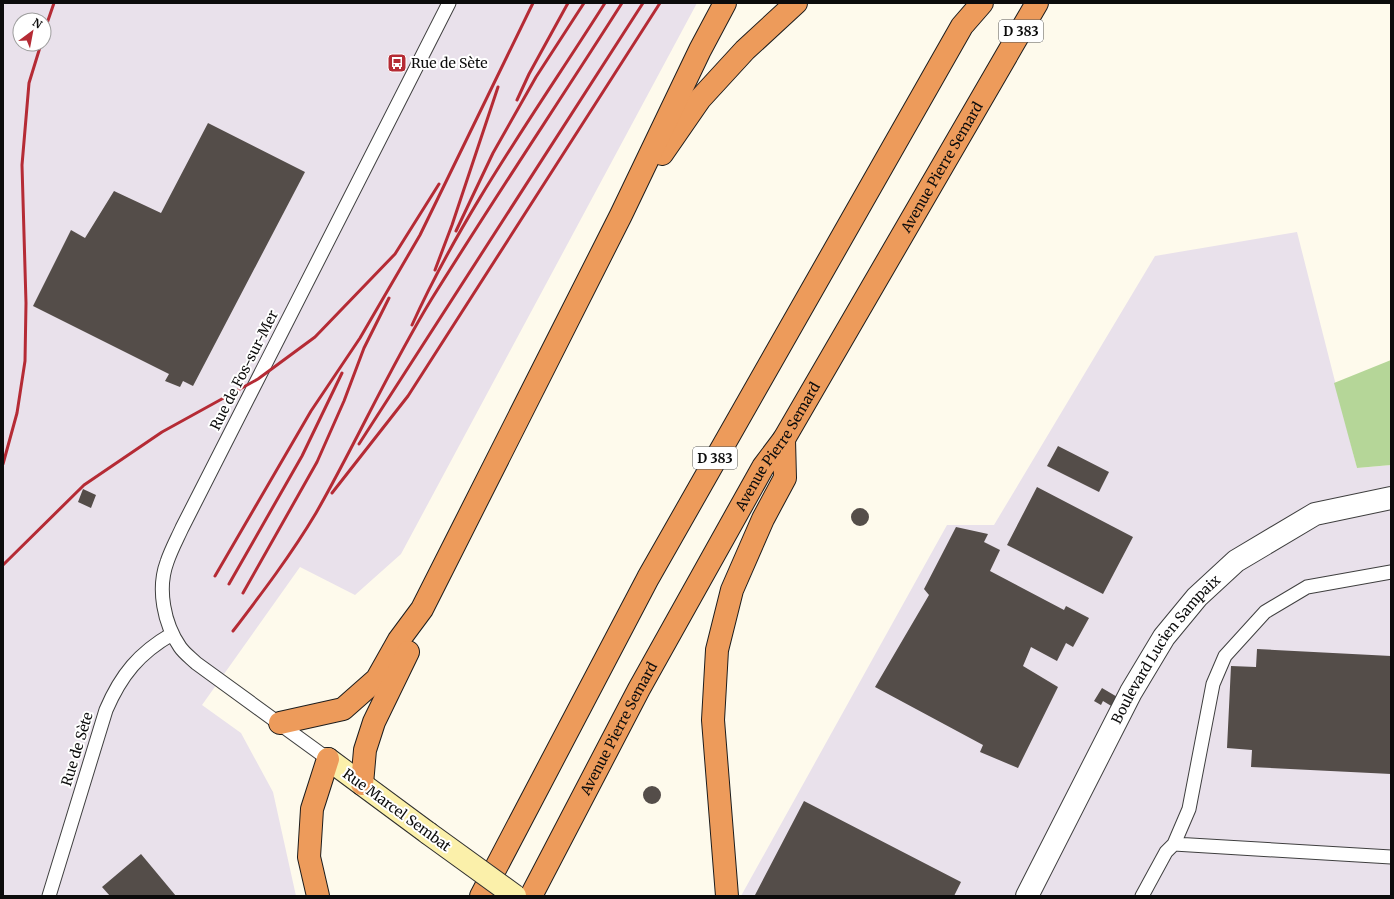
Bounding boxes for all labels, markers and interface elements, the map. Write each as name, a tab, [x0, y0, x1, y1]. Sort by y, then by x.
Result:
north arrow	[12, 12, 52, 52]
text: N	[30, 15, 45, 32]
road number: D 383	[999, 20, 1043, 42]
bus stop icon: Rue de Sète	[386, 52, 408, 74]
place label: Rue de Sète	[411, 54, 487, 72]
street label: Avenue Pierre Semard	[896, 98, 987, 237]
street label: Rue de Fos-sur-Mer	[206, 307, 282, 433]
street label: Avenue Pierre Semard	[731, 379, 824, 515]
road number: D 383	[693, 447, 737, 469]
street label: Boulevard Lucien Sampaix	[1107, 571, 1225, 727]
street label: Avenue Pierre Semard	[576, 658, 661, 799]
street label: Rue de Sète	[57, 710, 97, 788]
street label: Rue Marcel Sembat	[340, 765, 455, 856]

